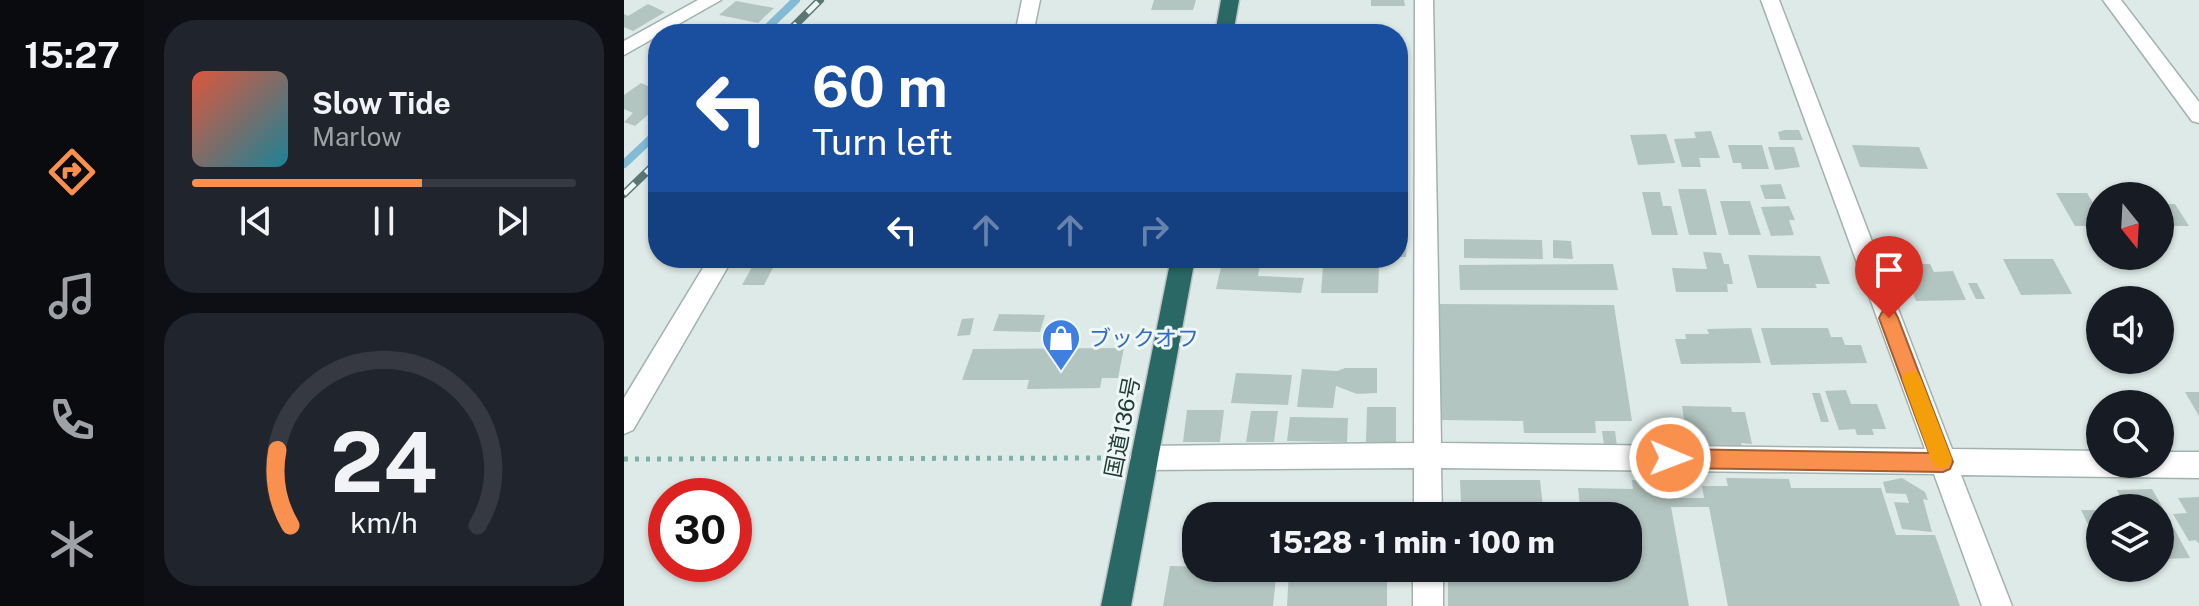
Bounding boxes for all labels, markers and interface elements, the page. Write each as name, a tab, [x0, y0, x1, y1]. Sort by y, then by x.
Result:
text: 15:27	[24, 34, 120, 76]
text: 60 m	[812, 54, 948, 120]
icon: left	[680, 56, 784, 160]
text: Slow Tide	[312, 85, 451, 121]
text: Marlow	[312, 121, 402, 152]
text: Turn left	[812, 121, 953, 163]
icon: directions	[44, 144, 100, 200]
north arrow	[2086, 182, 2174, 270]
map controls	[2086, 182, 2174, 582]
icon: previous	[234, 199, 278, 243]
icon: pause	[362, 199, 406, 243]
icon: next	[490, 199, 534, 243]
icon: left	[880, 208, 924, 252]
icon: ahead	[964, 208, 1008, 252]
icon: ahead	[1048, 208, 1092, 252]
icon: right	[1132, 208, 1176, 252]
pin	[1855, 236, 1923, 318]
icon: arrive	[1867, 248, 1911, 292]
icon: music	[44, 268, 100, 324]
button: sound	[2086, 286, 2174, 374]
shop icon: ブックオフ	[1040, 317, 1082, 372]
place label: ブックオフ	[1089, 325, 1199, 351]
street label: 国道136号	[1099, 374, 1145, 480]
button: search	[2086, 390, 2174, 478]
icon: phone	[44, 392, 100, 448]
text: 24	[330, 412, 438, 510]
position arrow	[1628, 416, 1712, 500]
speed limit sign: 30	[648, 478, 752, 582]
button: layers	[2086, 494, 2174, 582]
text: km/h	[350, 506, 418, 539]
icon: climate	[44, 516, 100, 572]
text: 15:28 · 1 min · 100 m	[1269, 524, 1555, 560]

